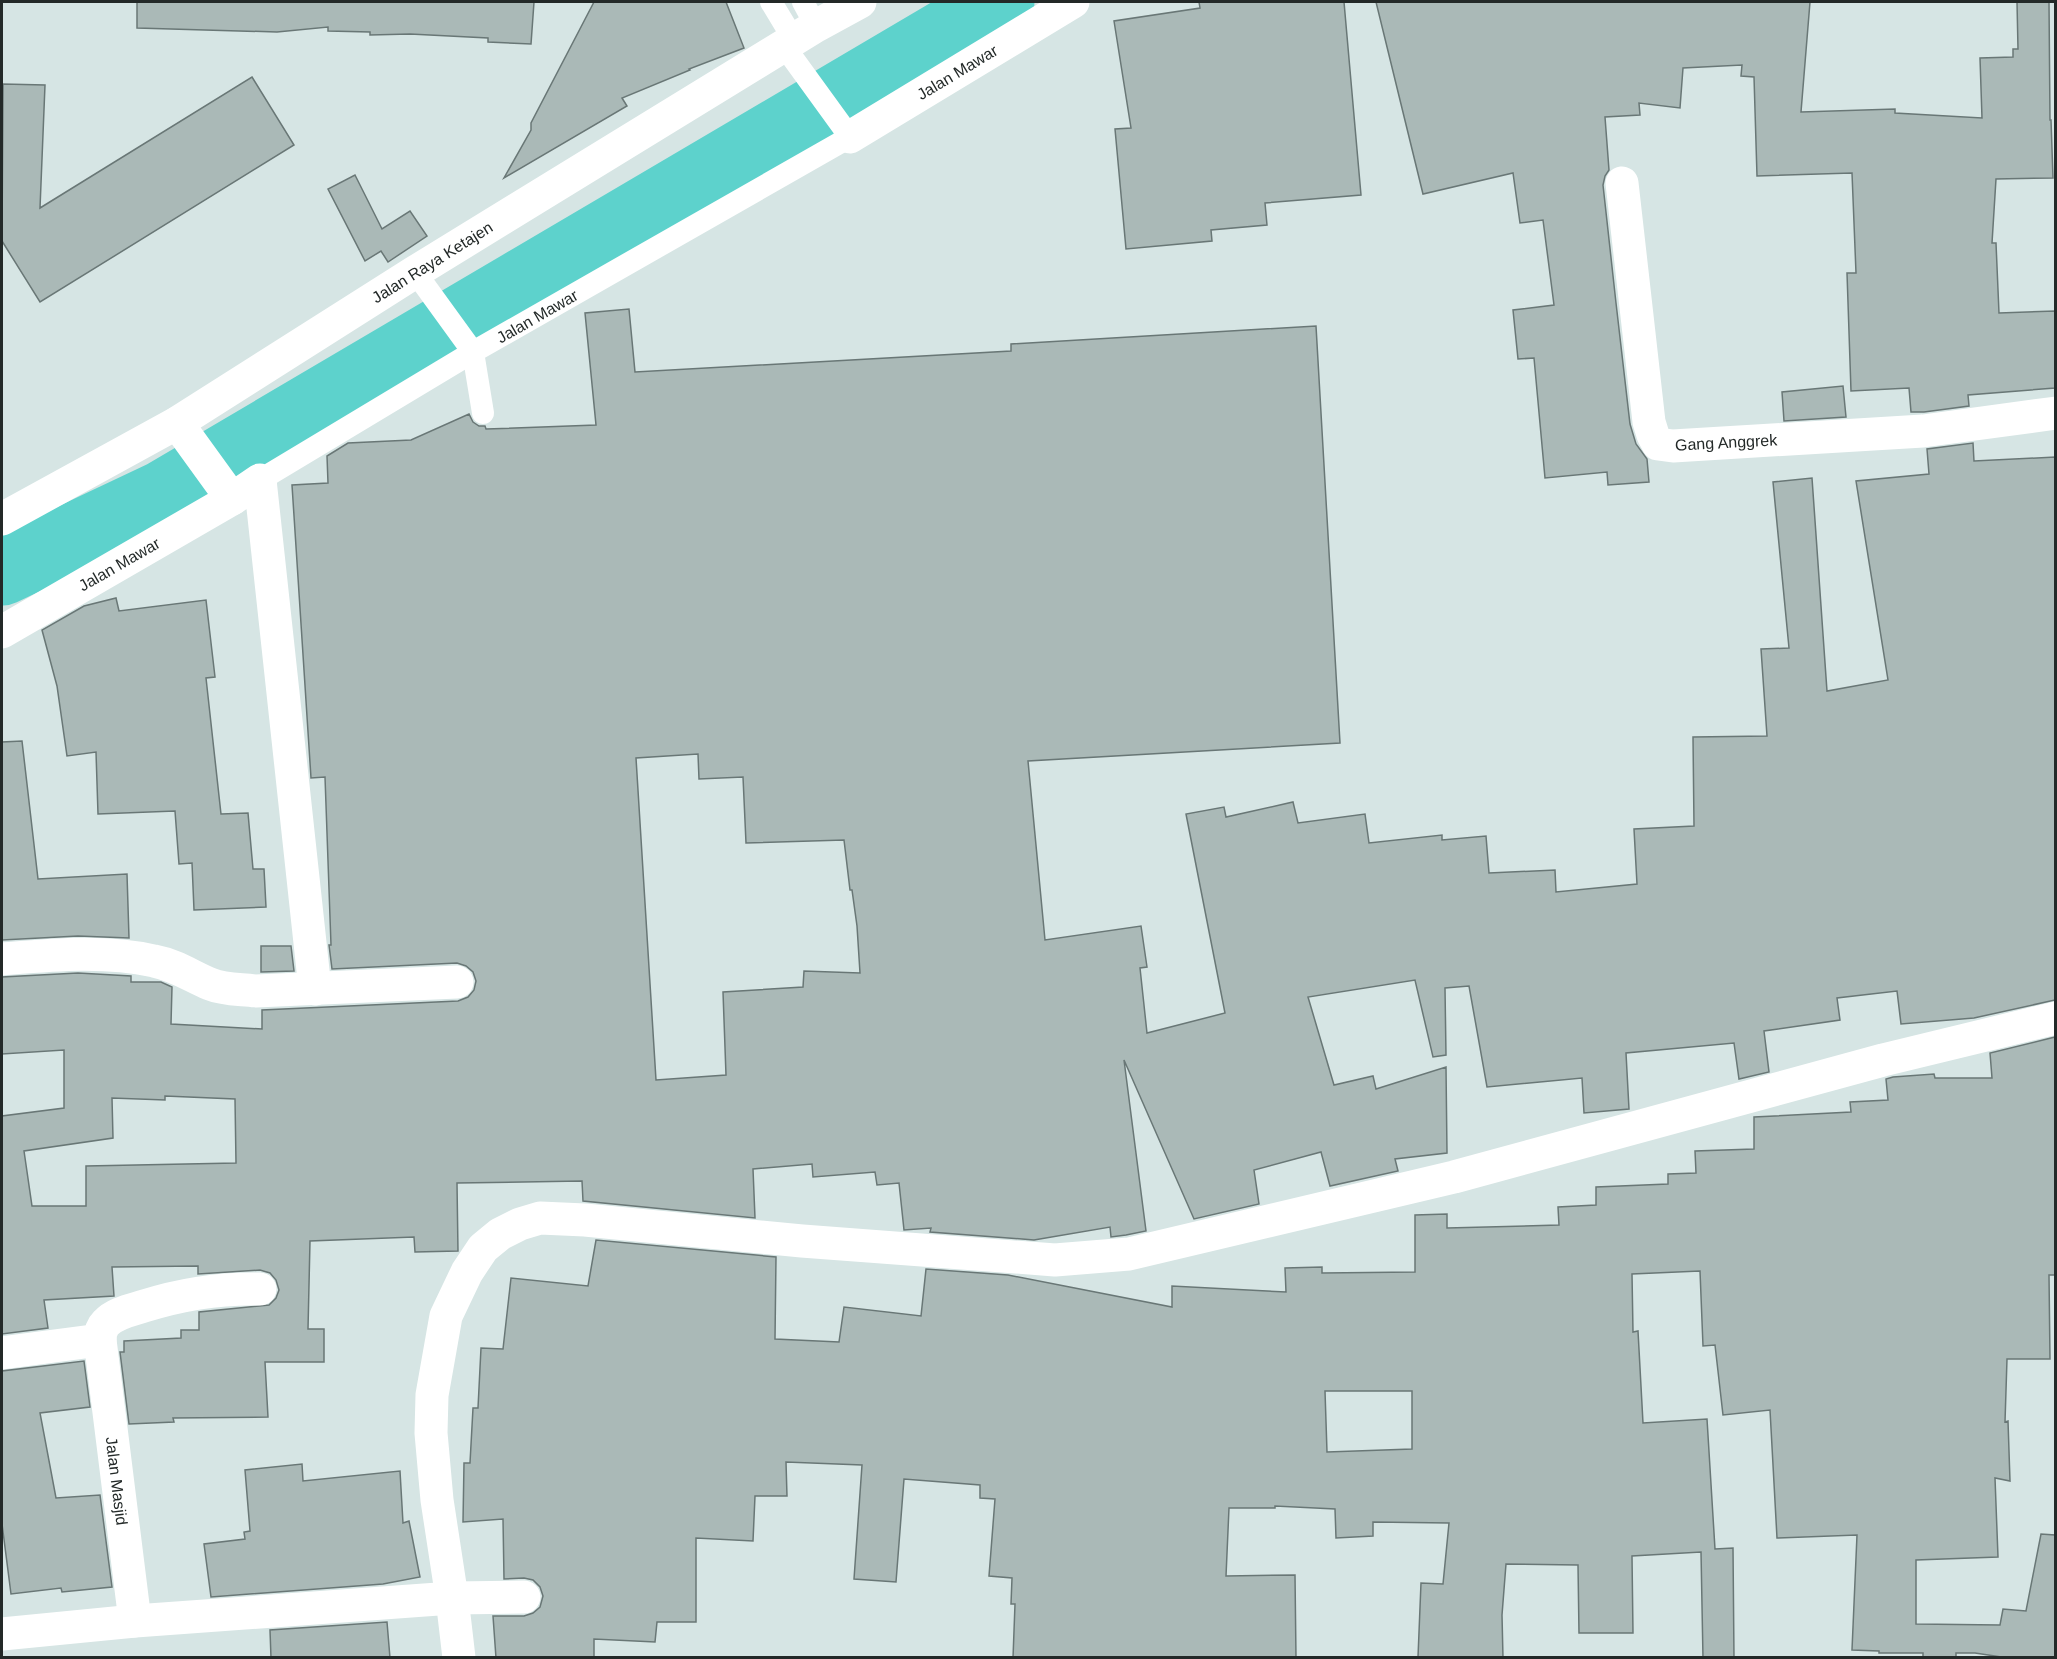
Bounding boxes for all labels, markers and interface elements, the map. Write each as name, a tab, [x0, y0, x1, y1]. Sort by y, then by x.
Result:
street label: Jalan Mawar	[914, 41, 1001, 103]
street label: Jalan Raya Ketajen	[369, 218, 496, 306]
street label: Jalan Mawar	[494, 286, 581, 346]
street label: Gang Anggrek	[1675, 431, 1779, 454]
street label: Jalan Mawar	[76, 534, 163, 594]
street label: Jalan Masjid	[103, 1436, 130, 1526]

